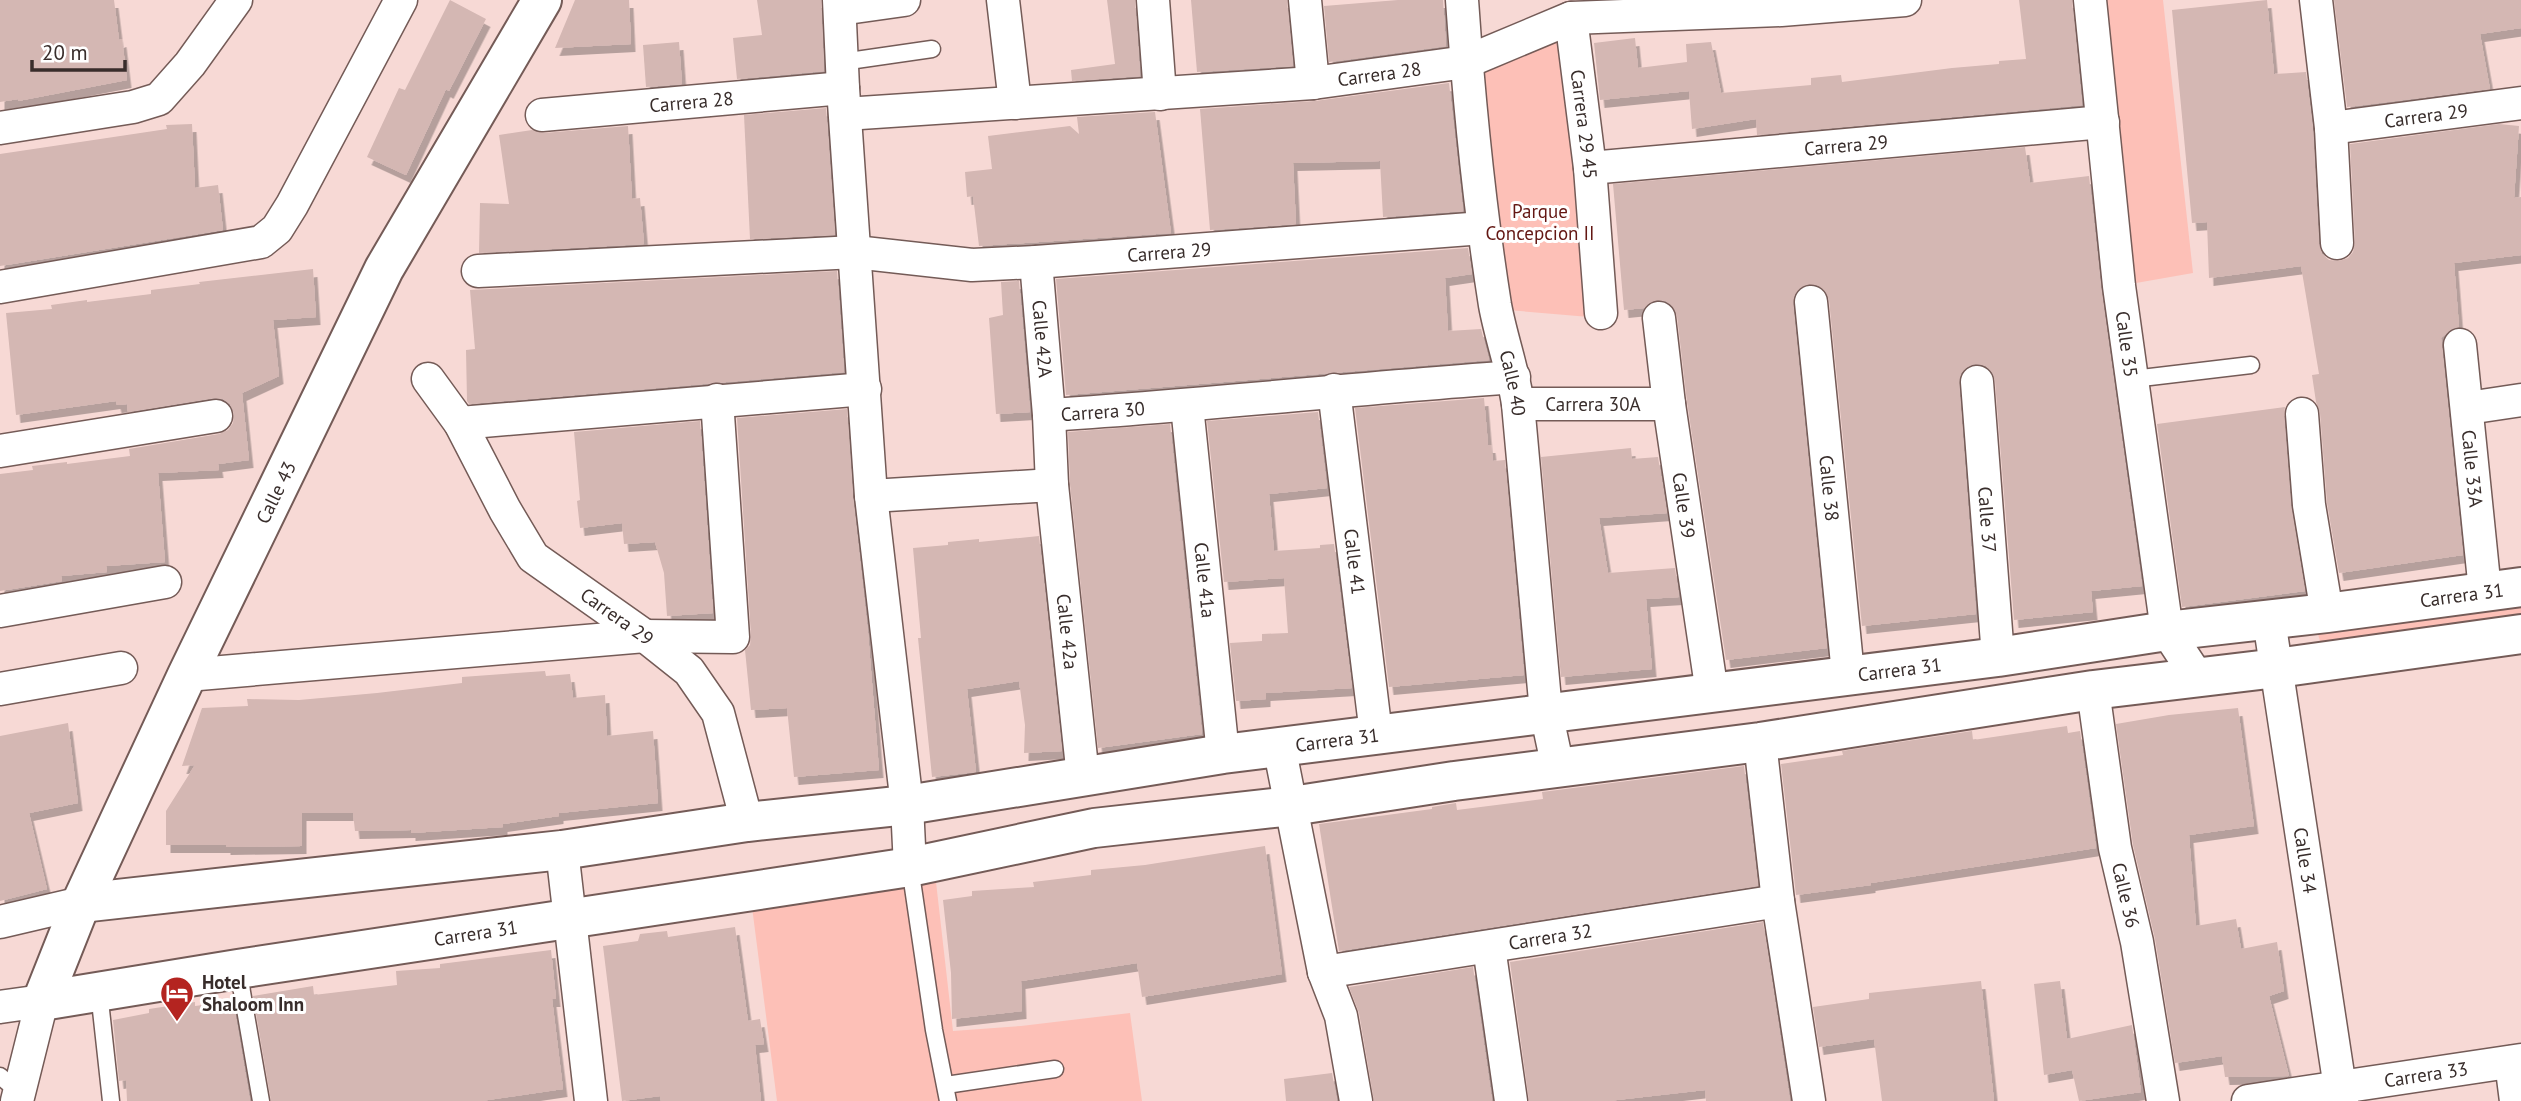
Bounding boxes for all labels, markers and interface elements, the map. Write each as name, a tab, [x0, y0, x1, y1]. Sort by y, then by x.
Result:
scale bar	[32, 28, 124, 72]
text: 20 m	[42, 39, 88, 66]
street label: Carrera 28	[1336, 56, 1423, 92]
street label: Carrera 29 45	[1566, 68, 1603, 180]
street label: Carrera 28	[648, 86, 734, 117]
street label: Carrera 29	[2383, 98, 2470, 133]
street label: Carrera 29	[1803, 129, 1889, 161]
park label: Parque Concepcion II	[1485, 199, 1595, 245]
street label: Carrera 29	[1126, 237, 1212, 267]
street label: Calle 42A	[1027, 299, 1058, 378]
street label: Calle 35	[2111, 309, 2144, 379]
street label: Calle 40	[1494, 347, 1531, 417]
street label: Carrera 30A	[1545, 392, 1641, 416]
street label: Carrera 30	[1060, 396, 1146, 426]
street label: Calle 33A	[2457, 429, 2488, 508]
street label: Calle 38	[1814, 454, 1845, 522]
street label: Calle 43	[250, 457, 301, 527]
street label: Calle 39	[1667, 471, 1701, 540]
street label: Calle 37	[1973, 486, 2002, 554]
street label: Calle 41	[1339, 527, 1371, 596]
street label: Calle 41a	[1189, 541, 1221, 619]
street label: Carrera 31	[2418, 577, 2505, 612]
street label: Carrera 29	[576, 582, 659, 650]
street label: Calle 42a	[1052, 593, 1084, 671]
street label: Carrera 31	[1856, 652, 1943, 686]
street label: Carrera 31	[1294, 723, 1380, 757]
street label: Calle 34	[2289, 826, 2322, 895]
street label: Calle 36	[2107, 860, 2145, 930]
street label: Carrera 31	[432, 915, 519, 951]
street label: Carrera 32	[1507, 918, 1594, 955]
place label: Hotel Shaloom Inn	[202, 970, 304, 1016]
hotel icon: Hotel Shaloom Inn	[158, 974, 196, 1023]
street label: Carrera 33	[2383, 1056, 2469, 1092]

